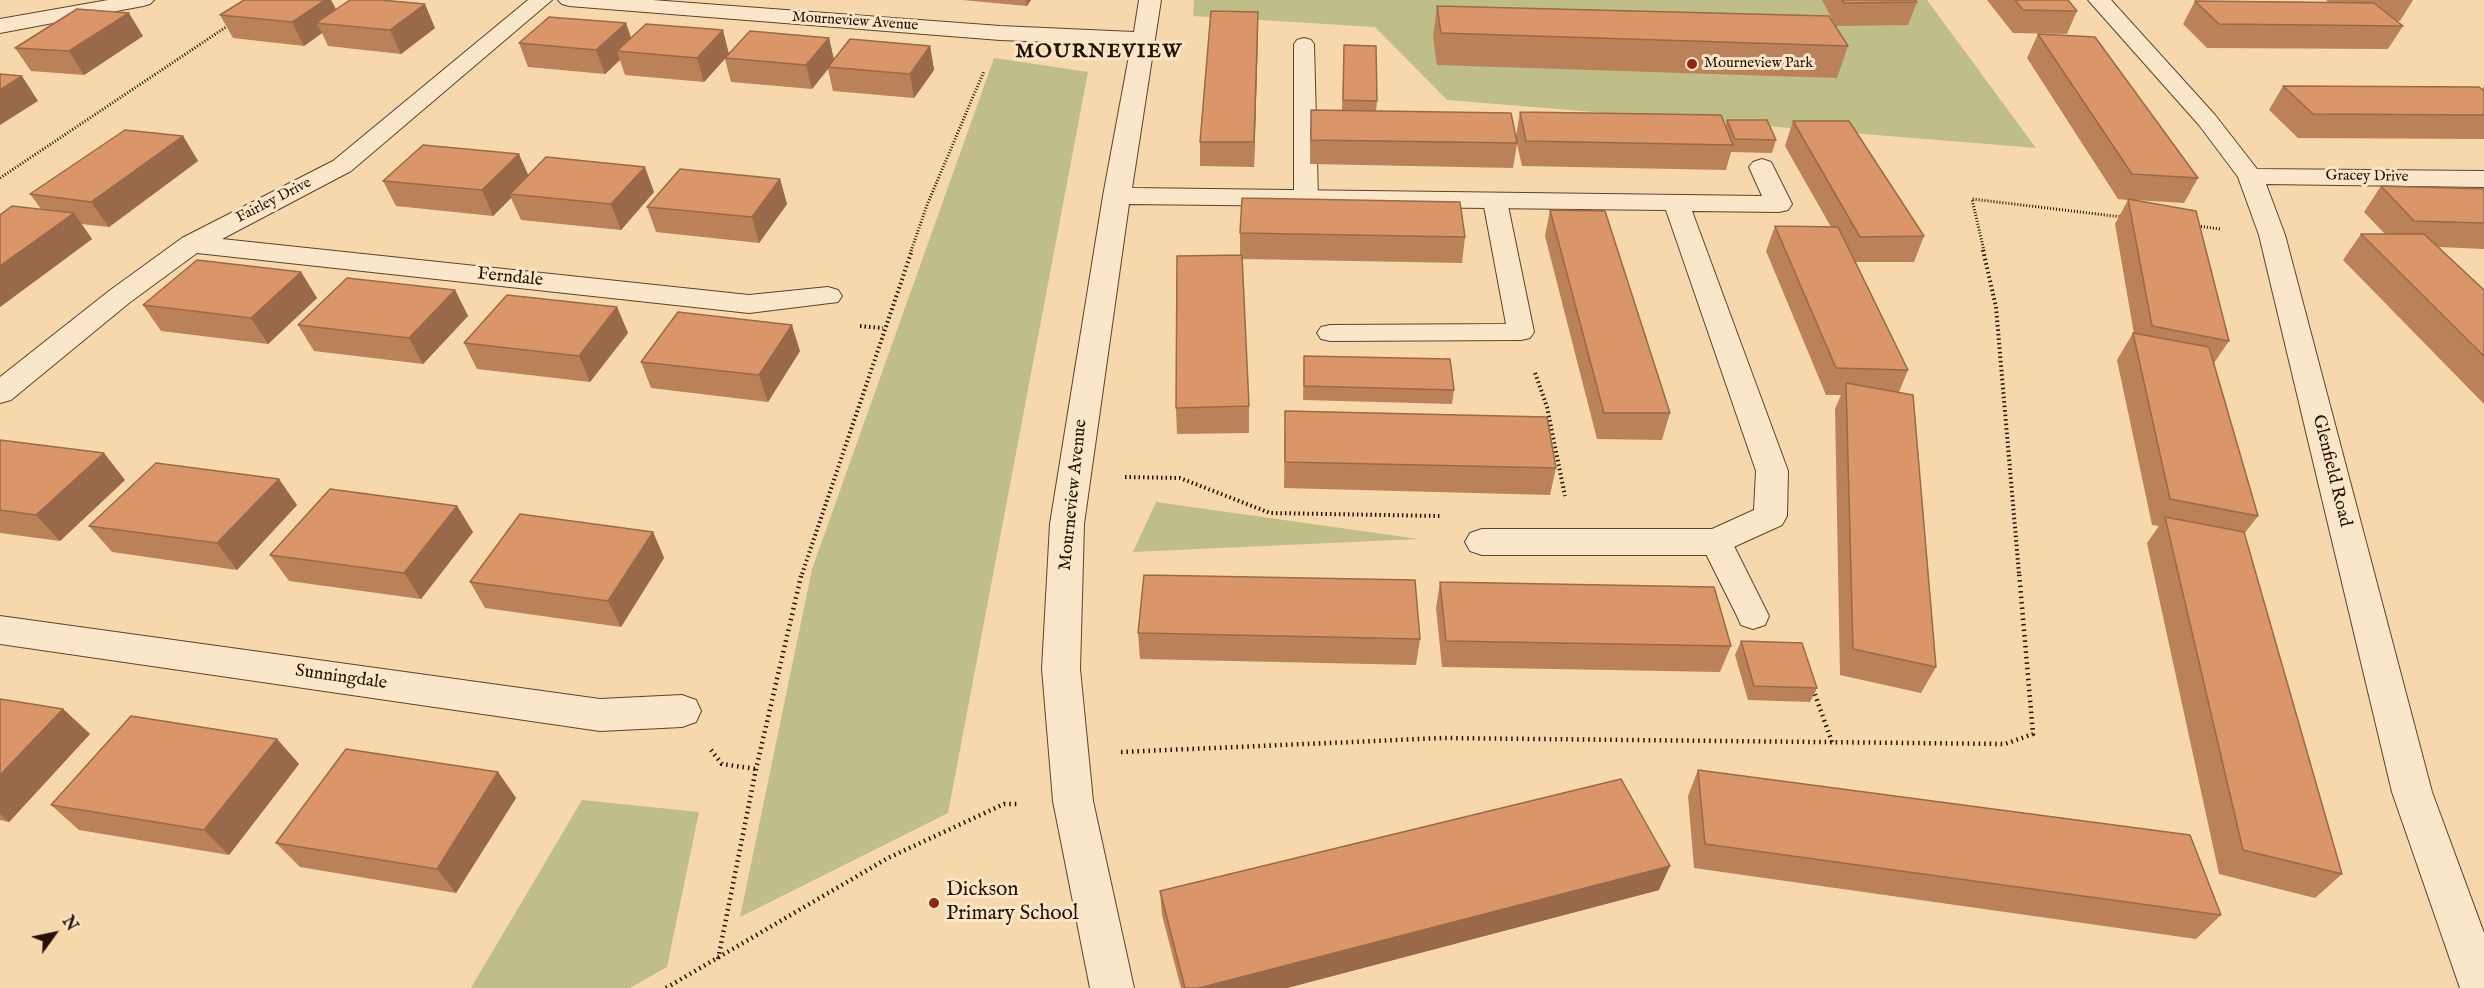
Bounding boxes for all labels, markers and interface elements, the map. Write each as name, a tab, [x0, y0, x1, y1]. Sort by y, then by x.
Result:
street label: Mourneview Avenue	[791, 9, 919, 35]
district label: MOURNEVIEW	[1015, 41, 1183, 65]
place label: Mourneview Park	[1704, 55, 1813, 73]
marker: Mourneview Park	[1685, 57, 1699, 71]
street label: Gracey Drive	[2325, 167, 2409, 187]
street label: Fairley Drive	[233, 174, 315, 228]
street label: Ferndale	[476, 264, 544, 292]
street label: Glenfield Road	[2307, 413, 2355, 529]
street label: Mourneview Avenue	[1055, 418, 1093, 572]
street label: Sunningdale	[294, 661, 388, 695]
place label: Dickson Primary School	[946, 878, 1079, 928]
marker: Dickson Primary School	[927, 896, 941, 910]
north arrow	[24, 904, 84, 964]
text: N	[57, 913, 81, 935]

